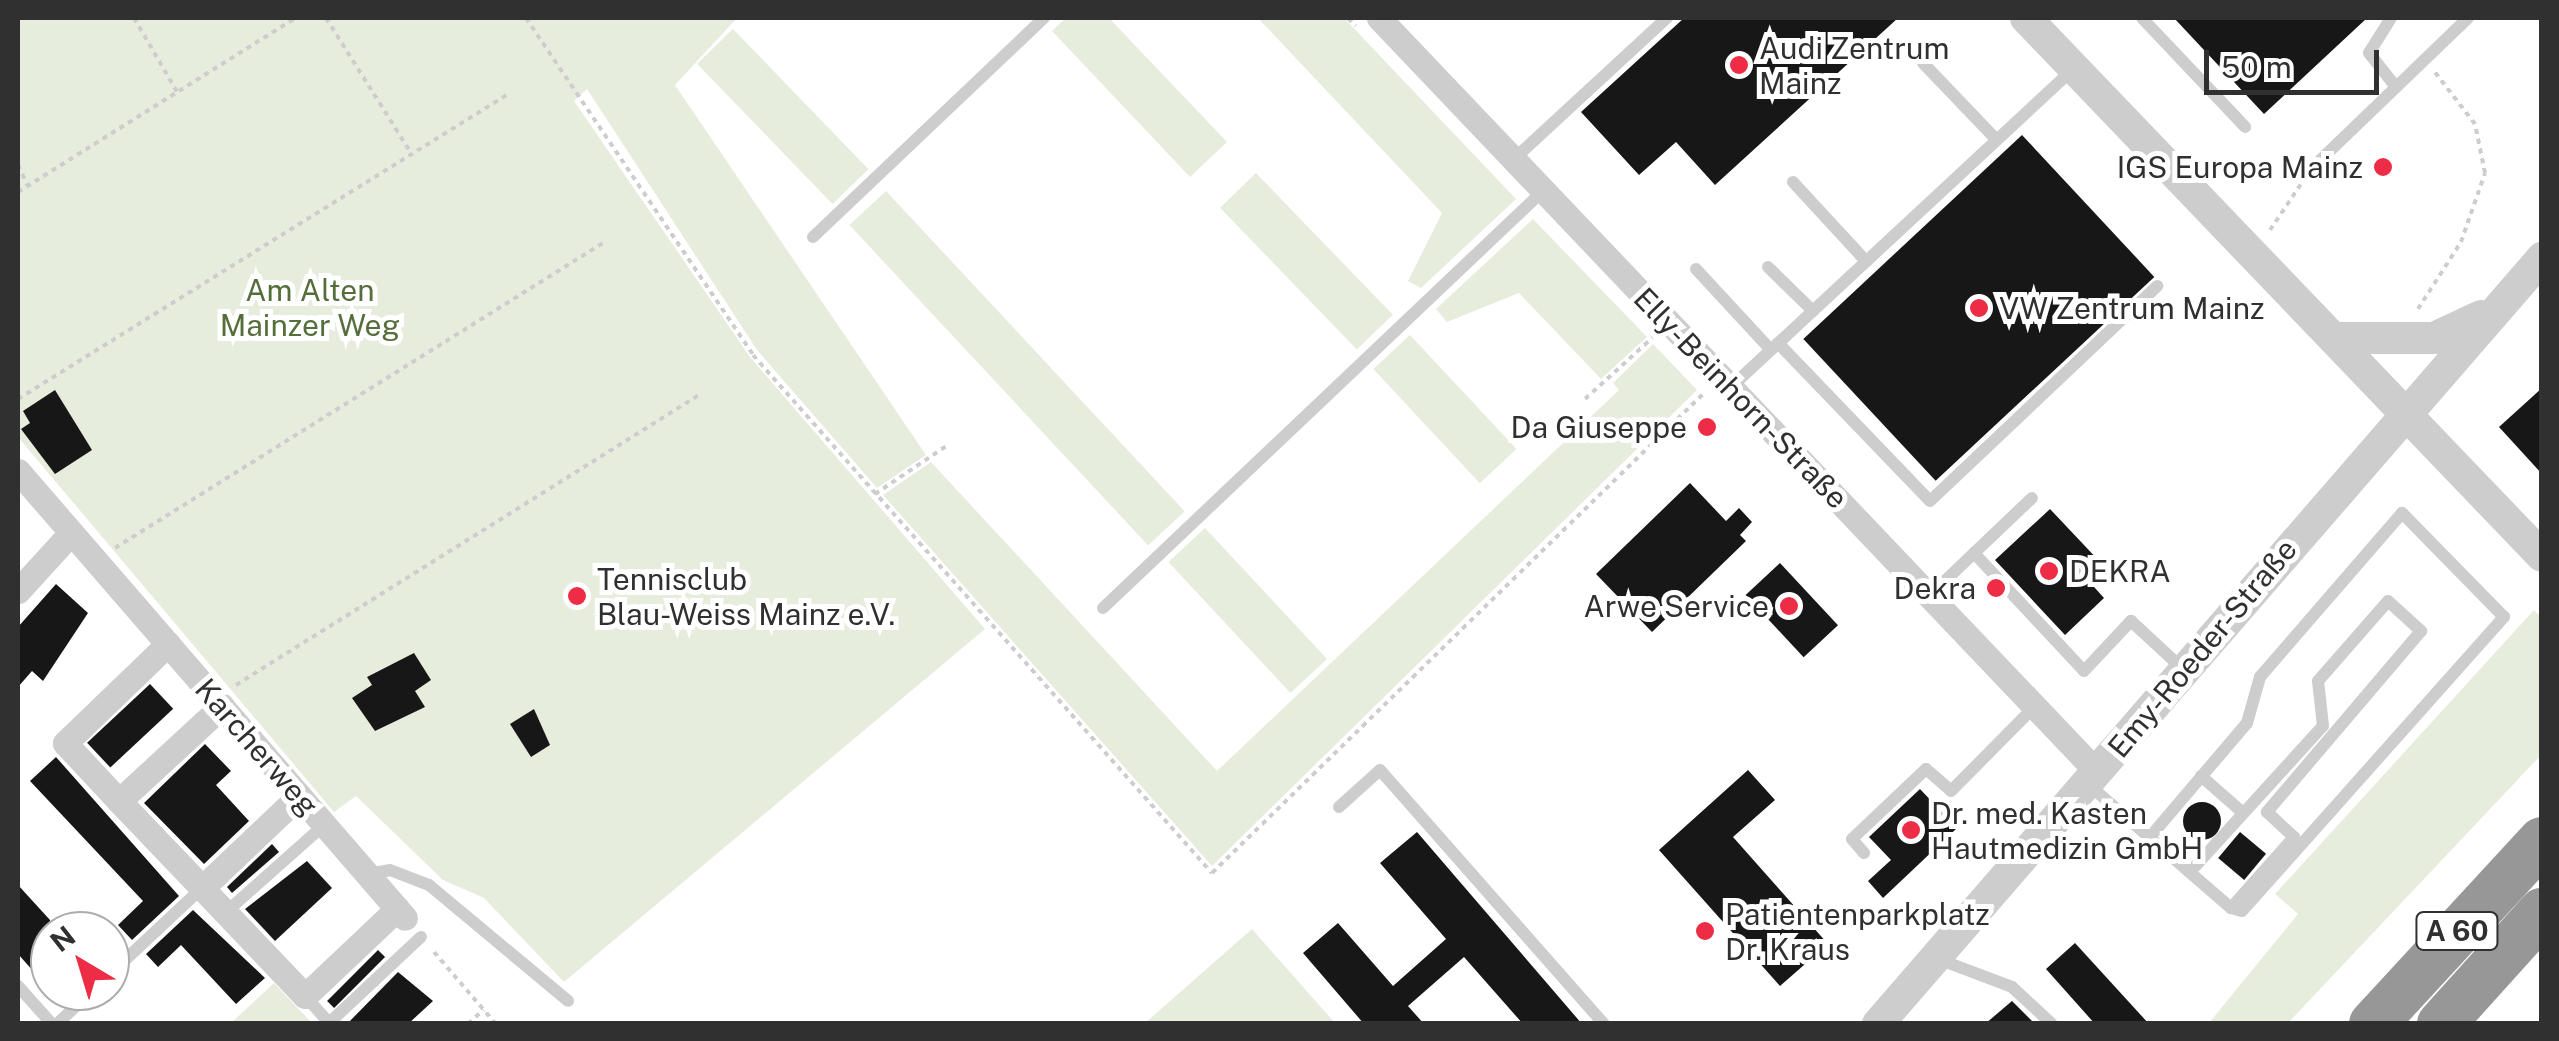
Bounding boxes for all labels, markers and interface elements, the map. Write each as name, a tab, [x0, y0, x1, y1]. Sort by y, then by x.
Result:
place label: Audi Zentrum Mainz	[1759, 30, 1950, 100]
scale bar	[2209, 30, 2384, 92]
text: 50 m	[2221, 49, 2292, 85]
marker: Audi Zentrum Mainz	[1728, 54, 1750, 76]
place label: IGS Europa Mainz	[2117, 149, 2363, 185]
marker: IGS Europa Mainz	[2372, 156, 2394, 178]
park label: Am Alten Mainzer Weg	[219, 272, 401, 342]
street label: Elly-Beinhorn-Straße	[1627, 280, 1855, 516]
place label: VW Zentrum Mainz	[1999, 290, 2264, 326]
marker: VW Zentrum Mainz	[1968, 297, 1990, 319]
place label: Da Giuseppe	[1511, 409, 1687, 445]
marker: Da Giuseppe	[1696, 416, 1718, 438]
street label: Emy-Roeder-Straße	[2100, 531, 2304, 765]
place label: DEKRA	[2069, 553, 2171, 589]
marker: DEKRA	[2038, 560, 2060, 582]
place label: Tennisclub Blau-Weiss Mainz e.V.	[597, 561, 896, 632]
place label: Dekra	[1894, 570, 1976, 606]
marker: Dekra	[1985, 577, 2007, 599]
marker: Tennisclub Blau-Weiss Mainz e.V.	[566, 585, 588, 607]
place label: Arwe Service	[1583, 588, 1769, 624]
marker: Arwe Service	[1778, 595, 1800, 617]
street label: Karcherweg	[188, 671, 326, 823]
place label: Dr. med. Kasten Hautmedizin GmbH	[1931, 795, 2203, 866]
marker: Dr. med. Kasten Hautmedizin GmbH	[1900, 819, 1922, 841]
place label: Patientenparkplatz Dr. Kraus	[1725, 896, 1990, 966]
road number: A 60	[2414, 908, 2500, 954]
north arrow	[30, 911, 130, 1011]
text: N	[44, 919, 81, 958]
marker: Patientenparkplatz Dr. Kraus	[1694, 920, 1716, 942]

